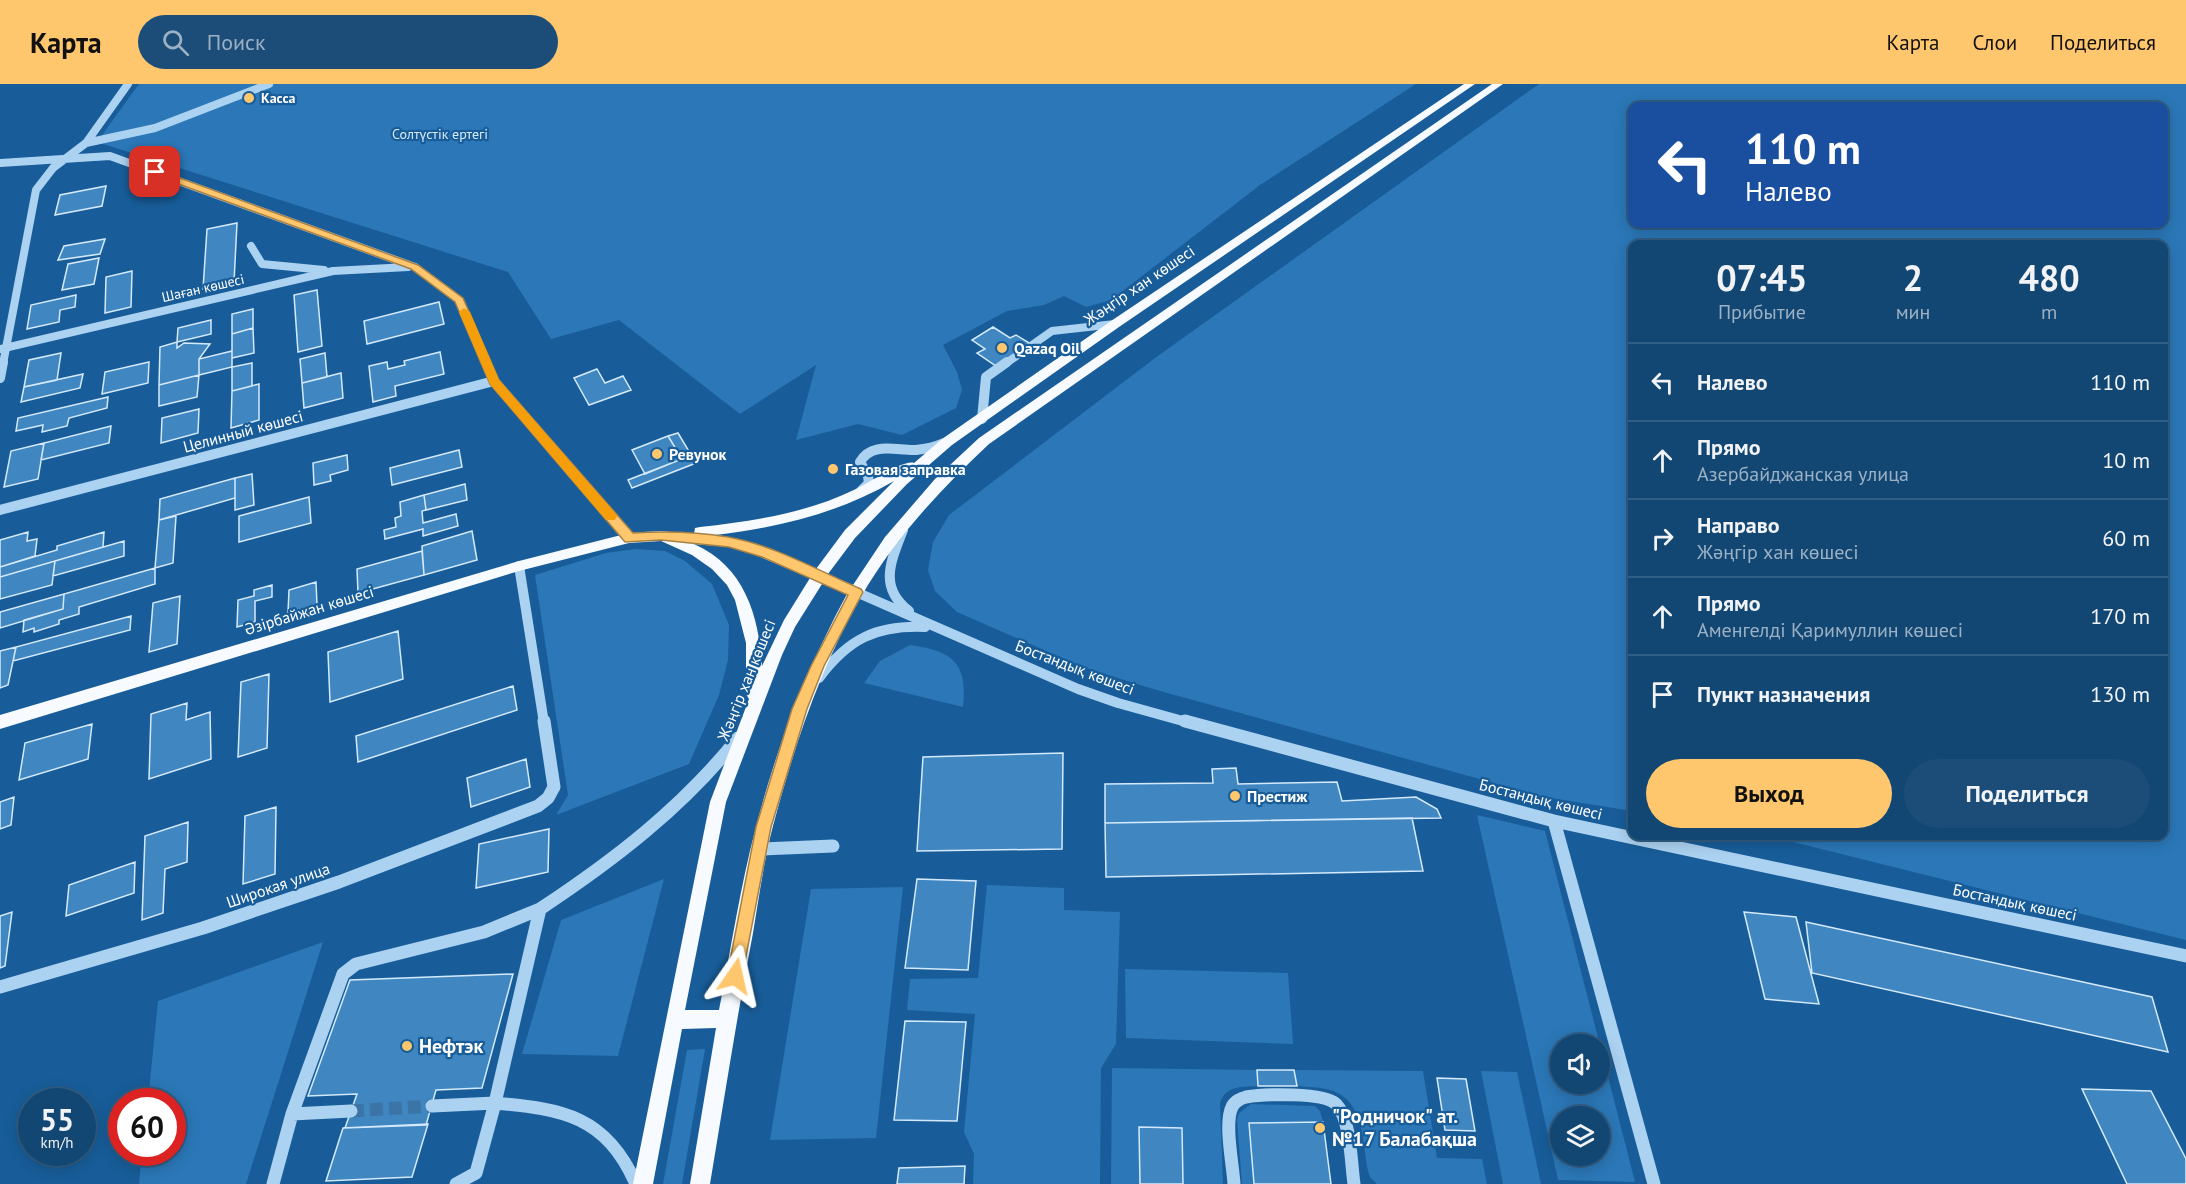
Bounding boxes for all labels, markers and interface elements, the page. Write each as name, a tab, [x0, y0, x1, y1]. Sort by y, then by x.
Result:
search box	[138, 15, 558, 69]
text: Карта	[30, 24, 102, 61]
icon: search	[159, 26, 192, 59]
text: Поиск	[207, 28, 266, 56]
text: Карта	[1886, 29, 1939, 56]
text: Слои	[1972, 29, 2017, 56]
text: Поделиться	[2050, 29, 2156, 56]
place label: Касса	[261, 89, 296, 107]
marker: Касса	[242, 91, 256, 105]
text: 110 m	[1745, 121, 1861, 176]
park label: Солтүстік ертегі	[392, 125, 488, 143]
icon: left	[1646, 126, 1724, 204]
pin	[129, 146, 180, 197]
icon: arrive	[138, 155, 171, 188]
text: Налево	[1745, 174, 1832, 208]
street label: Жәңгір хан көшесі	[1079, 241, 1198, 330]
text: 07:45	[1716, 254, 1808, 301]
text: 2	[1903, 254, 1923, 301]
text: 480	[2019, 254, 2080, 301]
street label: Шаған көшесі	[160, 270, 246, 306]
text: Прибытие	[1718, 299, 1806, 325]
text: мин	[1896, 299, 1930, 325]
text: m	[2041, 299, 2057, 325]
place label: Qazaq Oil	[1014, 338, 1080, 358]
marker: Qazaq Oil	[995, 341, 1009, 355]
icon: left	[1646, 366, 1679, 399]
text: Налево	[1697, 368, 1768, 396]
text: 110 m	[2090, 368, 2150, 396]
street label: Целинный көшесі	[181, 405, 305, 457]
text: Прямо	[1697, 433, 1760, 461]
place label: Ревунок	[669, 444, 727, 464]
icon: ahead	[1646, 444, 1679, 477]
text: 10 m	[2102, 446, 2150, 474]
marker: Ревунок	[650, 447, 664, 461]
place label: Газовая заправка	[845, 459, 966, 479]
text: Азербайджанская улица	[1697, 461, 1909, 487]
marker: Газовая заправка	[826, 462, 840, 476]
text: Направо	[1697, 511, 1780, 539]
icon: right	[1646, 522, 1679, 555]
text: 60 m	[2102, 524, 2150, 552]
text: Жәңгір хан көшесі	[1697, 539, 1859, 565]
street label: Әзірбайжан көшесі	[242, 581, 376, 639]
text: Прямо	[1697, 589, 1760, 617]
icon: ahead	[1646, 600, 1679, 633]
text: 170 m	[2090, 602, 2150, 630]
street label: Жәңгір хан көшесі	[712, 616, 779, 745]
text: Аменгелді Қаримуллин көшесі	[1697, 617, 1963, 643]
street label: Бостандық көшесі	[1013, 635, 1137, 699]
icon: arrive	[1646, 678, 1679, 711]
text: Пункт назначения	[1697, 680, 1870, 708]
text: 130 m	[2090, 680, 2150, 708]
button: Выход	[1646, 759, 1892, 828]
button: Поделиться	[1904, 759, 2150, 828]
street label: Бостандық көшесі	[1477, 774, 1605, 824]
place label: Престиж	[1247, 786, 1308, 806]
marker: Престиж	[1228, 789, 1242, 803]
street label: Широкая улица	[224, 858, 332, 912]
street label: Бостандық көшесі	[1951, 879, 2079, 925]
position arrow	[703, 944, 767, 1008]
place label: Нефтэк	[419, 1033, 483, 1059]
map controls	[1550, 1034, 1610, 1166]
button: sound	[1550, 1034, 1610, 1094]
marker: Нефтэк	[400, 1039, 414, 1053]
speed limit sign: 60	[108, 1088, 186, 1166]
text: 55	[40, 1100, 74, 1139]
place label: "Родничок" ат. №17 Балабақша	[1332, 1103, 1477, 1152]
button: layers	[1550, 1106, 1610, 1166]
marker: "Родничок" ат. №17 Балабақша	[1313, 1121, 1327, 1135]
text: km/h	[41, 1133, 73, 1152]

